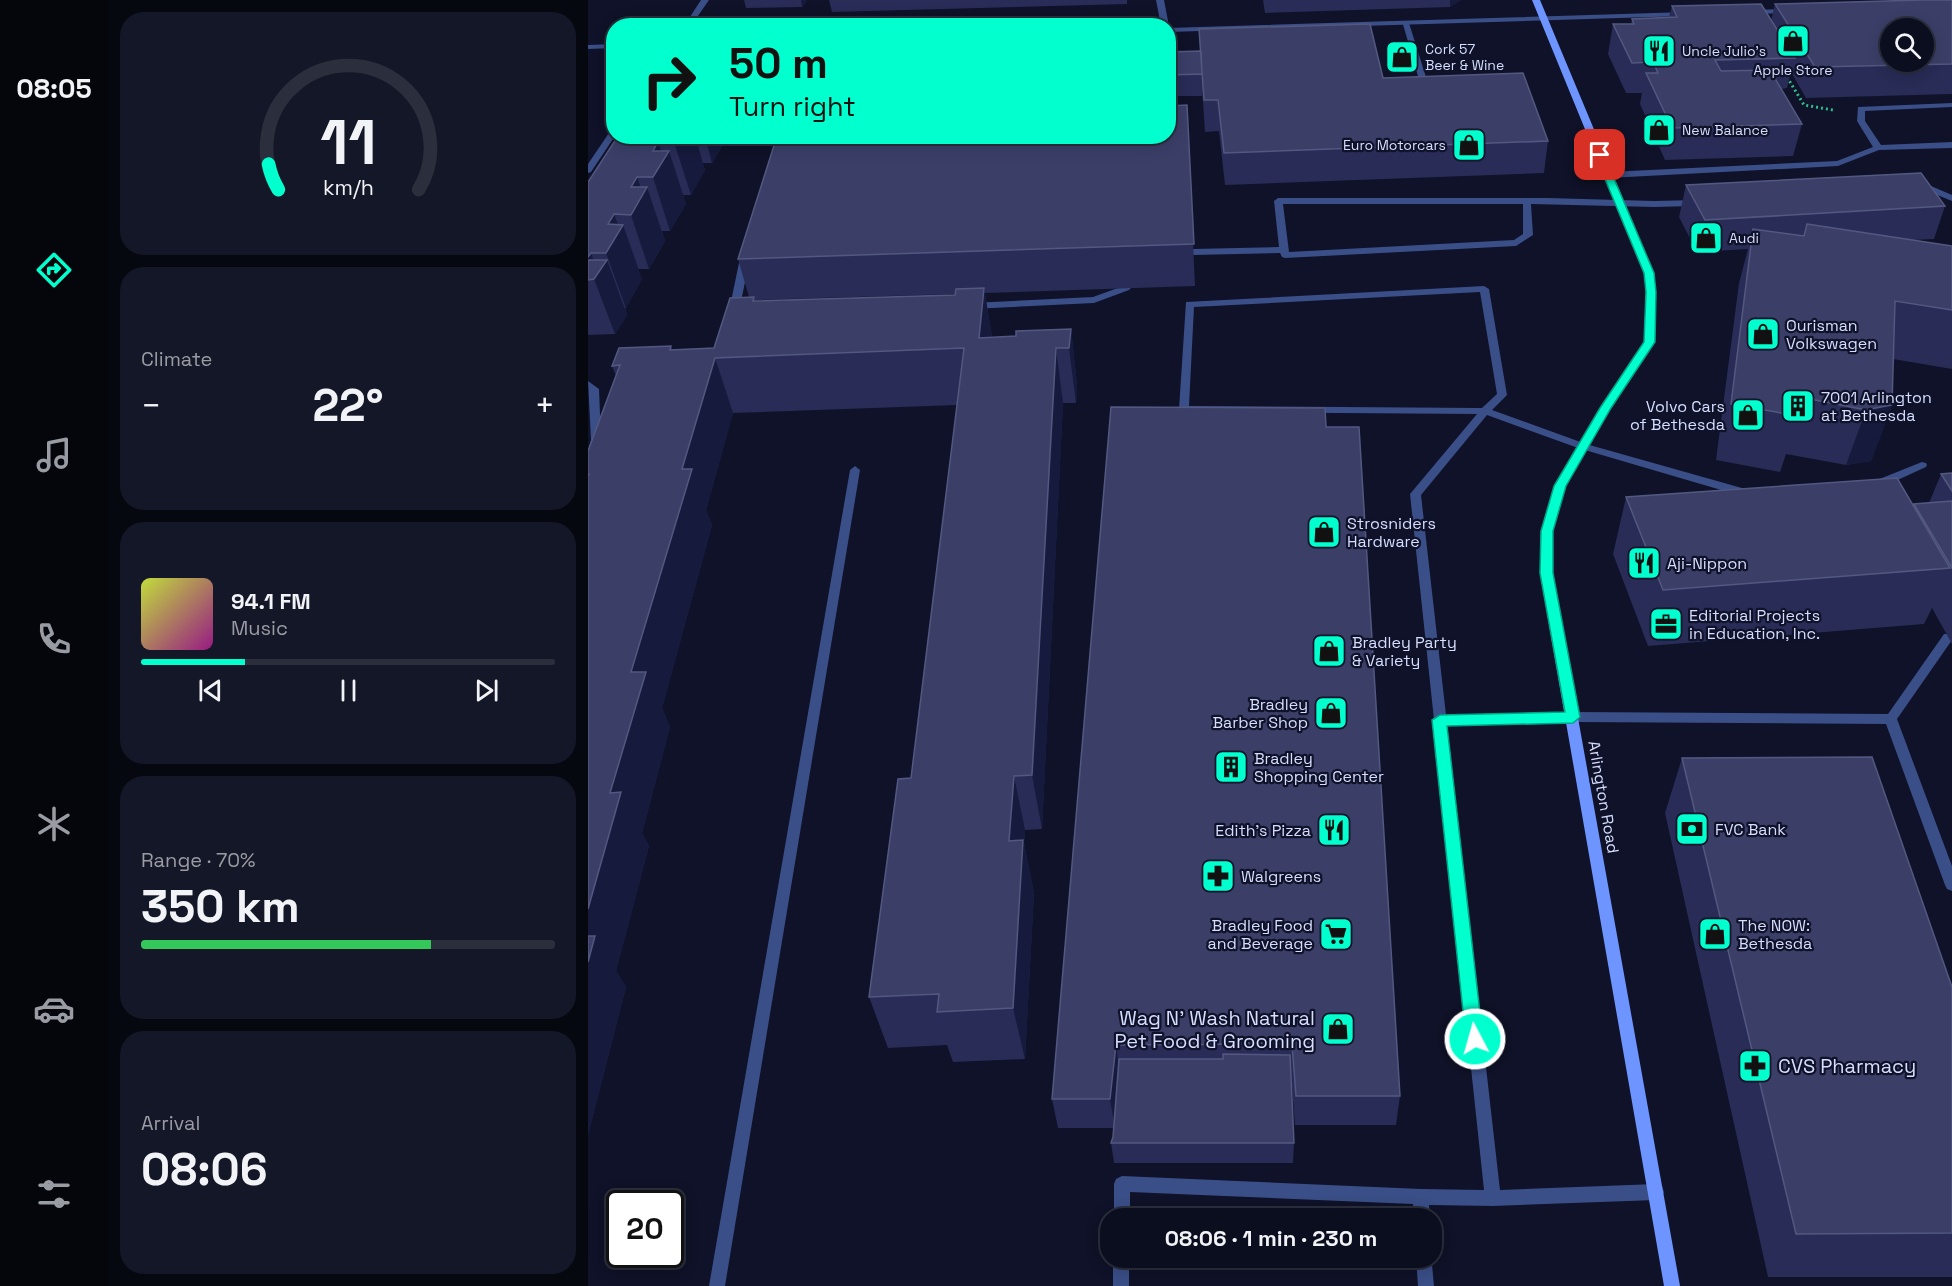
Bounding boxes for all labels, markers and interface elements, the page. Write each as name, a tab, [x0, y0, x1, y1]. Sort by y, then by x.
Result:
map controls	[1880, 18, 1934, 72]
button: search	[1880, 18, 1934, 72]
shop icon: Apple Store	[1775, 23, 1811, 59]
restaurant icon: Uncle Julio's	[1641, 33, 1677, 69]
text: 50 m	[729, 37, 828, 90]
shop icon: Cork 57 Beer & Wine	[1384, 39, 1420, 75]
place label: Cork 57 Beer & Wine	[1425, 40, 1504, 74]
icon: right	[630, 42, 708, 120]
place label: Uncle Julio's	[1682, 42, 1766, 60]
place label: Apple Store	[1754, 61, 1832, 79]
text: 08:05	[16, 71, 92, 106]
text: Turn right	[729, 89, 856, 124]
text: 11	[320, 104, 376, 183]
shop icon: New Balance	[1641, 112, 1677, 148]
place label: New Balance	[1682, 121, 1768, 139]
shop icon: Euro Motorcars	[1451, 127, 1487, 163]
pin	[1574, 129, 1625, 180]
place label: Euro Motorcars	[1343, 136, 1446, 154]
icon: arrive	[1583, 138, 1616, 171]
text: km/h	[322, 175, 374, 202]
shop icon: Audi	[1688, 220, 1724, 256]
place label: Audi	[1729, 229, 1759, 247]
icon: directions	[33, 249, 75, 291]
place label: Ourisman Volkswagen	[1786, 315, 1877, 354]
shop icon: Ourisman Volkswagen	[1745, 316, 1781, 352]
text: Climate	[141, 346, 212, 372]
text: 22°	[312, 377, 384, 434]
text: −	[141, 385, 161, 427]
text: +	[535, 385, 555, 427]
place label: 7001 Arlington at Bethesda	[1821, 387, 1932, 426]
building icon: 7001 Arlington at Bethesda	[1780, 388, 1816, 424]
place label: Volvo Cars of Bethesda	[1630, 396, 1725, 435]
shop icon: Volvo Cars of Bethesda	[1730, 397, 1766, 433]
icon: music	[33, 434, 75, 476]
place label: Strosniders Hardware	[1347, 513, 1436, 552]
shop icon: Strosniders Hardware	[1306, 514, 1342, 550]
restaurant icon: Aji-Nippon	[1626, 545, 1662, 581]
place label: Aji-Nippon	[1667, 553, 1747, 574]
text: 94.1 FM	[231, 587, 311, 615]
place label: Editorial Projects in Education, Inc.	[1689, 605, 1820, 644]
office icon: Editorial Projects in Education, Inc.	[1648, 606, 1684, 642]
text: Music	[231, 615, 288, 641]
icon: phone	[33, 618, 75, 660]
place label: Bradley Party & Variety	[1352, 632, 1457, 671]
shop icon: Bradley Party & Variety	[1311, 633, 1347, 669]
icon: previous	[194, 674, 227, 707]
icon: pause	[332, 674, 365, 707]
icon: next	[470, 674, 503, 707]
place label: Bradley Barber Shop	[1212, 694, 1308, 733]
shop icon: Bradley Barber Shop	[1313, 695, 1349, 731]
street label: Arlington Road	[1583, 739, 1624, 855]
place label: Bradley Shopping Center	[1254, 748, 1384, 787]
building icon: Bradley Shopping Center	[1213, 749, 1249, 785]
icon: climate	[33, 803, 75, 845]
bank icon: FVC Bank	[1674, 811, 1710, 847]
restaurant icon: Edith's Pizza	[1316, 812, 1352, 848]
place label: FVC Bank	[1715, 819, 1786, 840]
place label: Edith's Pizza	[1215, 820, 1311, 841]
text: Range · 70%	[141, 847, 255, 873]
pharmacy icon: Walgreens	[1200, 858, 1236, 894]
place label: Walgreens	[1241, 866, 1321, 887]
text: 350 km	[141, 878, 300, 935]
place label: Bradley Food and Beverage	[1208, 915, 1313, 954]
place label: The NOW: Bethesda	[1738, 915, 1812, 954]
supermarket icon: Bradley Food and Beverage	[1318, 916, 1354, 952]
shop icon: The NOW: Bethesda	[1697, 916, 1733, 952]
icon: car	[33, 988, 75, 1030]
place label: Wag N' Wash Natural Pet Food & Grooming	[1115, 1005, 1315, 1054]
position arrow	[1443, 1007, 1507, 1071]
shop icon: Wag N' Wash Natural Pet Food & Grooming	[1320, 1011, 1356, 1047]
pharmacy icon: CVS Pharmacy	[1737, 1048, 1773, 1084]
place label: CVS Pharmacy	[1778, 1053, 1916, 1079]
text: Arrival	[141, 1110, 200, 1136]
text: 08:06	[141, 1141, 268, 1198]
icon: filters	[33, 1173, 75, 1215]
speed limit sign: 20	[606, 1190, 684, 1268]
text: 08:06 · 1 min · 230 m	[1165, 1224, 1377, 1252]

